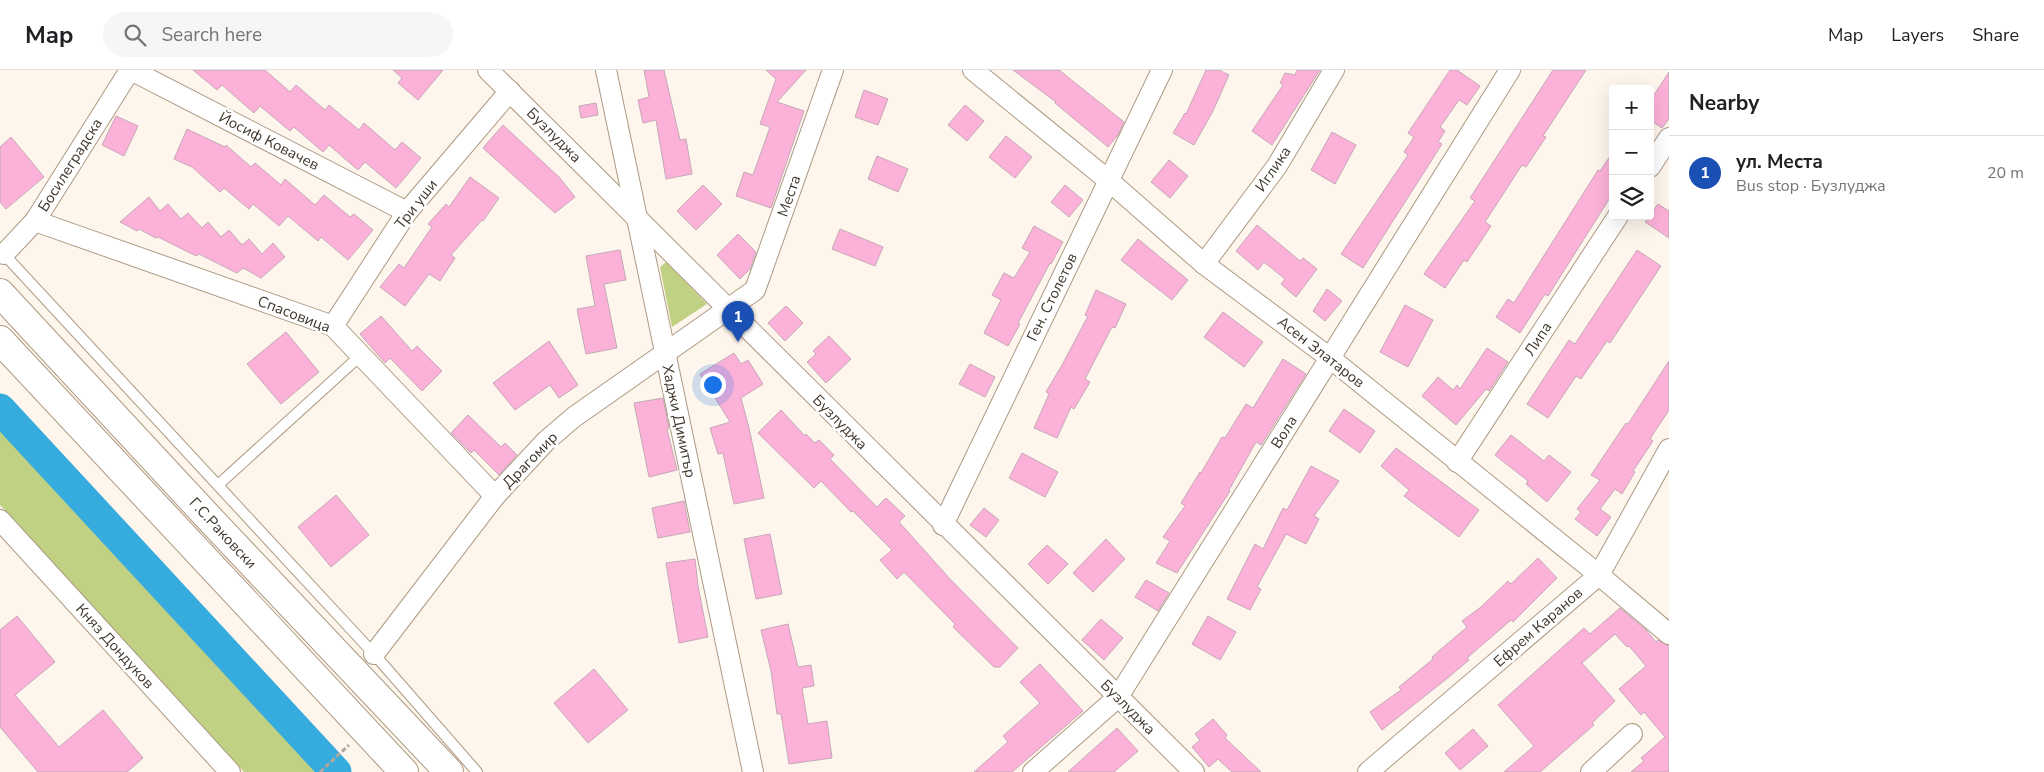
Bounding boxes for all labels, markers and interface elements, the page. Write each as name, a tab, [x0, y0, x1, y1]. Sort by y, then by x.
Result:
search box	[103, 12, 453, 57]
text: Map	[25, 19, 73, 51]
icon: search	[121, 21, 149, 49]
text: Search here	[161, 22, 262, 48]
text: Map	[1828, 23, 1863, 47]
text: Layers	[1891, 23, 1944, 47]
text: Share	[1972, 23, 2019, 47]
map controls	[1609, 85, 1654, 220]
button: +	[1609, 85, 1654, 130]
text: Nearby	[1689, 89, 1759, 117]
street label: Бузлуджа	[522, 103, 586, 167]
street label: Йосиф Ковачев	[215, 107, 323, 175]
street label: Босилеградска	[33, 115, 107, 215]
button: −	[1609, 130, 1654, 175]
street label: Иглика	[1251, 142, 1295, 196]
text: ул. Места	[1736, 149, 1823, 175]
text: 1	[1700, 162, 1710, 184]
text: 20 m	[1987, 162, 2024, 184]
street label: Места	[773, 173, 805, 219]
street label: Три уши	[390, 175, 442, 233]
button: layers	[1609, 175, 1654, 220]
text: Bus stop · Бузлуджа	[1736, 175, 1886, 197]
street label: Ген. Столетов	[1022, 250, 1082, 344]
street label: Спасовица	[255, 291, 333, 337]
pin: 1	[722, 301, 754, 342]
street label: Асен Златаров	[1273, 312, 1369, 392]
street label: Липа	[1520, 318, 1556, 360]
street label: Хаджи Димитър	[657, 363, 701, 479]
your location	[700, 372, 726, 398]
street label: Бузлуджа	[808, 390, 872, 454]
street label: Вола	[1266, 412, 1302, 452]
street label: Драгомир	[498, 427, 562, 493]
street label: Г.С.Раковски	[185, 493, 261, 573]
street label: Ефрем Каранов	[1489, 583, 1587, 671]
street label: Княз Дондуков	[71, 599, 159, 693]
street label: Бузлуджа	[1096, 675, 1160, 739]

